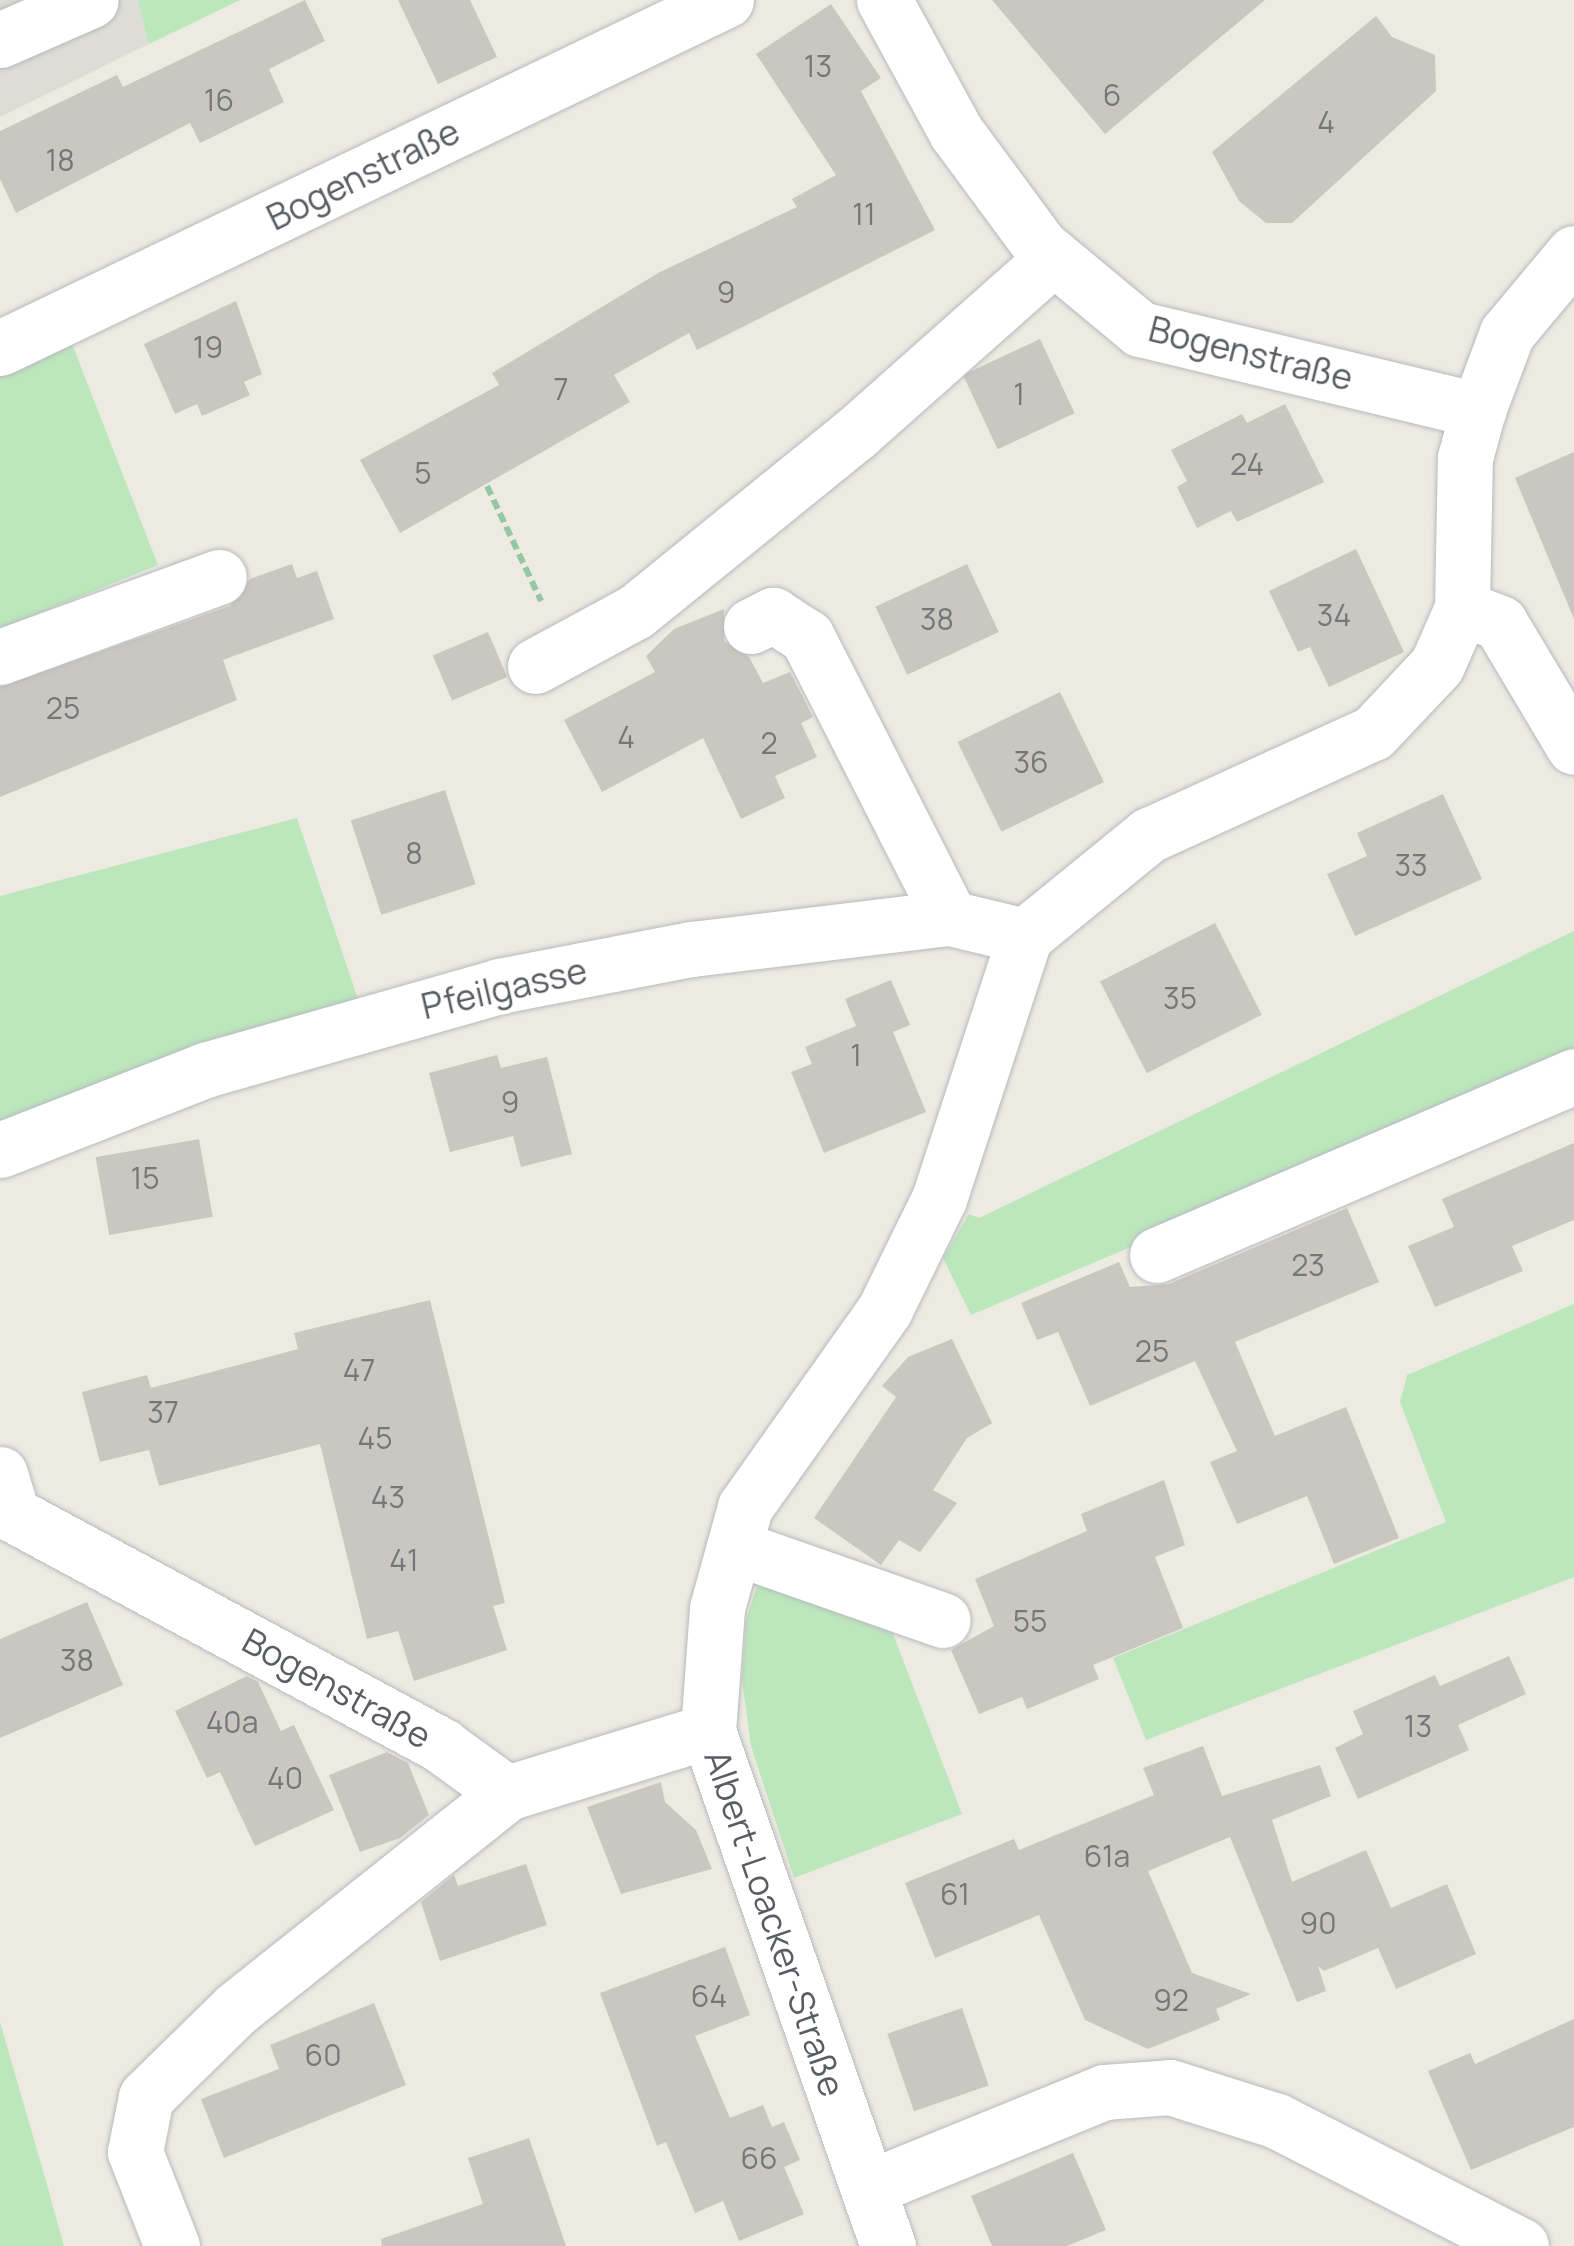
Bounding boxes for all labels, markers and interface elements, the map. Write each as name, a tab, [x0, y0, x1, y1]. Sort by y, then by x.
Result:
house number: 13	[804, 48, 832, 84]
house number: 6	[1103, 77, 1121, 113]
house number: 16	[204, 82, 234, 118]
house number: 4	[1317, 104, 1335, 140]
street label: Bogenstraße	[260, 109, 466, 239]
house number: 18	[45, 142, 75, 178]
house number: 11	[852, 196, 876, 232]
house number: 9	[717, 274, 735, 310]
street label: Bogenstraße	[1145, 307, 1357, 399]
house number: 19	[193, 329, 223, 365]
house number: 7	[553, 371, 569, 407]
house number: 1	[1013, 376, 1025, 412]
house number: 24	[1230, 446, 1264, 482]
house number: 5	[414, 455, 432, 491]
house number: 34	[1317, 597, 1351, 633]
house number: 38	[920, 601, 954, 637]
house number: 25	[46, 690, 80, 726]
house number: 4	[617, 719, 635, 755]
house number: 2	[760, 725, 778, 761]
house number: 36	[1013, 744, 1049, 780]
house number: 8	[405, 835, 423, 871]
house number: 33	[1394, 847, 1428, 883]
street label: Pfeilgasse	[417, 949, 591, 1027]
house number: 35	[1163, 980, 1197, 1016]
house number: 1	[850, 1037, 862, 1073]
house number: 9	[501, 1084, 519, 1120]
house number: 15	[130, 1160, 160, 1196]
house number: 23	[1291, 1247, 1325, 1283]
house number: 25	[1135, 1333, 1169, 1369]
house number: 47	[343, 1352, 375, 1388]
house number: 37	[147, 1394, 179, 1430]
house number: 45	[357, 1420, 393, 1456]
house number: 43	[371, 1479, 405, 1515]
house number: 41	[389, 1542, 419, 1578]
house number: 55	[1013, 1603, 1047, 1639]
street label: Bogenstraße	[236, 1619, 438, 1757]
house number: 38	[60, 1642, 94, 1678]
house number: 40a	[206, 1704, 258, 1740]
house number: 13	[1404, 1708, 1432, 1744]
street label: Albert-Loacker-Straße	[696, 1744, 854, 2102]
house number: 40	[267, 1760, 303, 1796]
house number: 61a	[1084, 1838, 1130, 1874]
house number: 61	[940, 1876, 970, 1912]
house number: 90	[1300, 1905, 1336, 1941]
house number: 64	[691, 1978, 727, 2014]
house number: 92	[1153, 1982, 1189, 2018]
house number: 60	[305, 2037, 341, 2073]
house number: 66	[740, 2140, 778, 2176]

